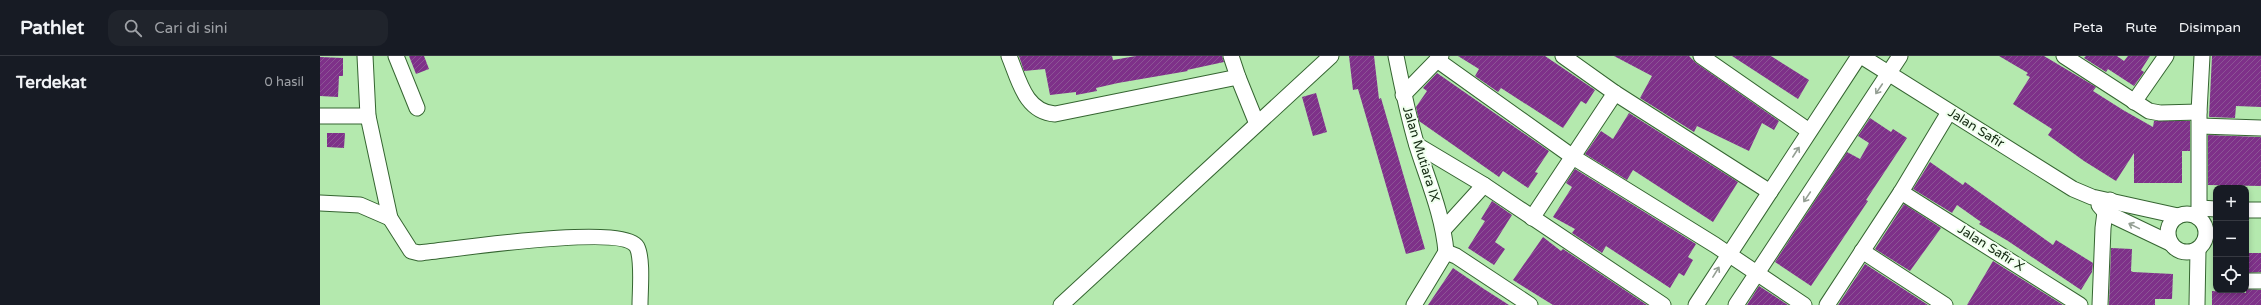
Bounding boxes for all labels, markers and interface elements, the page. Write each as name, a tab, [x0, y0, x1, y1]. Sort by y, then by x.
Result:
search box	[108, 10, 388, 46]
text: Pathlet	[20, 17, 84, 39]
icon: search	[122, 17, 144, 39]
text: Cari di sini	[154, 19, 227, 37]
text: Peta	[2073, 19, 2103, 36]
text: Rute	[2125, 19, 2157, 36]
text: Disimpan	[2179, 19, 2241, 36]
text: Terdekat	[16, 72, 86, 93]
text: 0 hasil	[265, 74, 304, 90]
one-way arrow	[1875, 83, 1883, 94]
street label: Jalan Mutiara IX	[1399, 104, 1443, 204]
street label: Jalan Safir	[1945, 104, 2007, 152]
one-way arrow	[1792, 147, 1800, 158]
map controls	[2213, 185, 2249, 293]
button: +	[2213, 185, 2249, 221]
one-way arrow	[1803, 191, 1811, 202]
street label: Jalan Safir X	[1955, 221, 2028, 275]
button: −	[2213, 221, 2249, 257]
one-way arrow	[2129, 222, 2141, 229]
button: locate	[2213, 257, 2249, 293]
one-way arrow	[1712, 267, 1720, 278]

